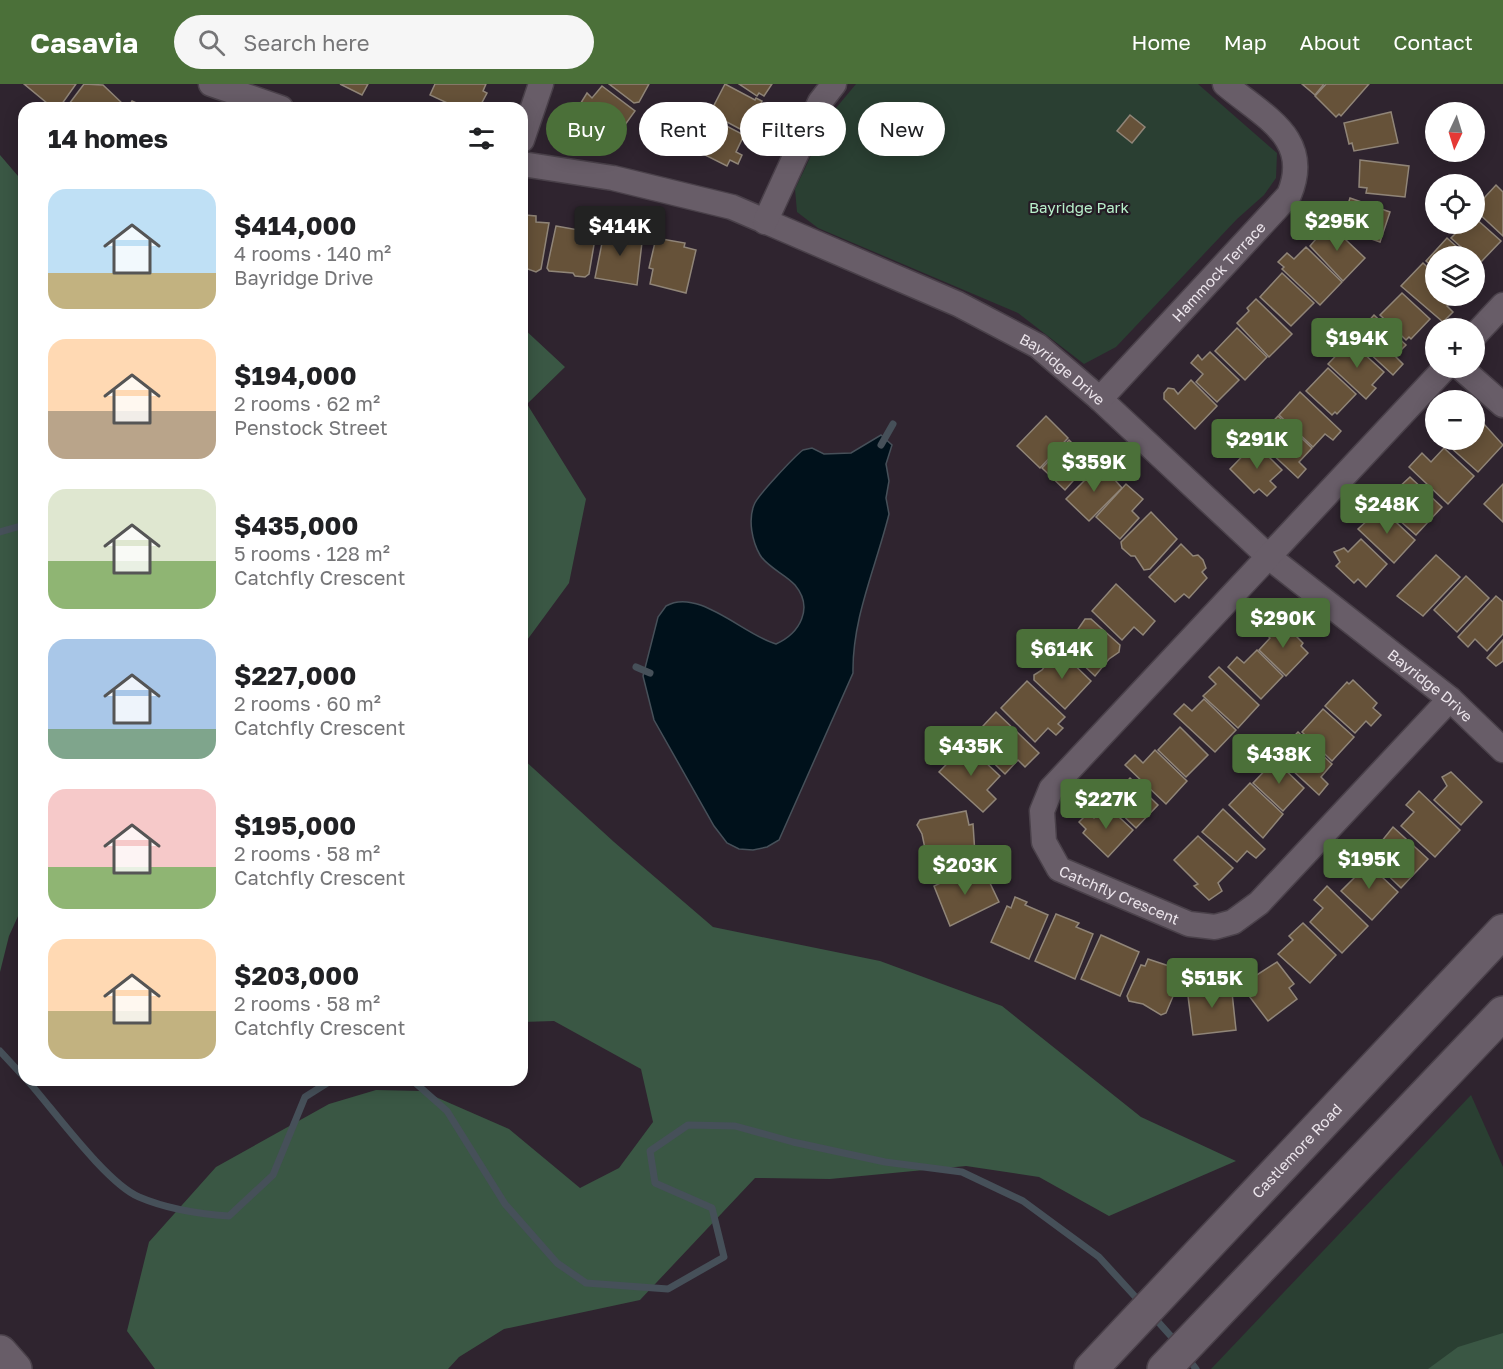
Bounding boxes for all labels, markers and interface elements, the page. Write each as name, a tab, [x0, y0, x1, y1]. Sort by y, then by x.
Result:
search box	[174, 15, 594, 69]
text: Casavia	[30, 26, 138, 59]
icon: search	[195, 26, 228, 59]
text: Search here	[243, 29, 369, 56]
text: Home	[1131, 29, 1191, 55]
text: Map	[1224, 29, 1267, 55]
text: About	[1300, 29, 1360, 55]
text: Contact	[1393, 29, 1473, 55]
chip: Buy	[546, 102, 627, 156]
chip: Rent	[639, 102, 728, 156]
chip: Filters	[740, 102, 846, 156]
chip: New	[858, 102, 945, 156]
north arrow	[1425, 102, 1485, 162]
map controls	[1425, 102, 1485, 450]
icon: filters	[465, 122, 498, 155]
text: 14 homes	[48, 123, 168, 154]
button: locate	[1425, 174, 1485, 234]
park label: Bayridge Park	[1029, 198, 1129, 216]
pin: $295K	[1295, 201, 1379, 252]
pin: $414K	[578, 206, 662, 257]
text: $295K	[1305, 208, 1370, 232]
text: $414,000	[234, 210, 356, 241]
icon: home	[96, 213, 168, 285]
text: $414K	[588, 213, 652, 237]
street label: Hammock Terrace	[1168, 218, 1269, 325]
text: 4 rooms · 140 m²	[234, 241, 391, 265]
button: layers	[1425, 246, 1485, 306]
text: Bayridge Drive	[234, 265, 373, 289]
pin: $194K	[1315, 318, 1399, 369]
button: +	[1425, 318, 1485, 378]
text: $194K	[1325, 325, 1389, 349]
street label: Bayridge Drive	[1017, 329, 1109, 409]
text: $194,000	[234, 360, 357, 391]
icon: home	[96, 363, 168, 435]
button: −	[1425, 390, 1485, 450]
text: 2 rooms · 62 m²	[234, 391, 380, 415]
text: Penstock Street	[234, 415, 388, 439]
pin: $291K	[1215, 419, 1299, 470]
text: $291K	[1225, 426, 1289, 450]
pin: $359K	[1052, 442, 1136, 493]
text: $359K	[1062, 449, 1127, 473]
pin: $248K	[1345, 484, 1429, 535]
text: $248K	[1354, 491, 1420, 515]
text: $435,000	[234, 510, 358, 541]
icon: home	[96, 513, 168, 585]
text: 5 rooms · 128 m²	[234, 541, 390, 565]
text: Catchfly Crescent	[234, 565, 405, 589]
pin: $290K	[1241, 598, 1325, 649]
text: $290K	[1250, 605, 1316, 629]
pin: $614K	[1020, 629, 1104, 680]
text: $614K	[1030, 636, 1094, 660]
street label: Bayridge Drive	[1384, 645, 1477, 725]
text: $227,000	[234, 660, 356, 691]
icon: home	[96, 663, 168, 735]
text: 2 rooms · 60 m²	[234, 691, 381, 715]
text: Catchfly Crescent	[234, 715, 405, 739]
pin: $435K	[929, 726, 1013, 777]
text: $435K	[939, 733, 1003, 757]
pin: $438K	[1237, 734, 1321, 785]
text: $438K	[1246, 741, 1312, 765]
pin: $227K	[1064, 779, 1148, 830]
text: $227K	[1074, 786, 1138, 810]
text: $195,000	[234, 810, 356, 841]
icon: home	[96, 813, 168, 885]
pin: $195K	[1327, 839, 1411, 890]
text: 2 rooms · 58 m²	[234, 841, 380, 865]
pin: $203K	[923, 845, 1007, 896]
text: $195K	[1337, 846, 1401, 870]
text: $203K	[932, 852, 998, 876]
street label: Catchfly Crescent	[1057, 861, 1182, 928]
text: Catchfly Crescent	[234, 865, 405, 889]
pin: $515K	[1170, 958, 1254, 1009]
text: $203,000	[234, 960, 359, 991]
icon: home	[96, 963, 168, 1035]
text: $515K	[1181, 965, 1243, 989]
text: 2 rooms · 58 m²	[234, 991, 380, 1015]
text: Catchfly Crescent	[234, 1015, 405, 1039]
street label: Castlemore Road	[1248, 1099, 1345, 1202]

